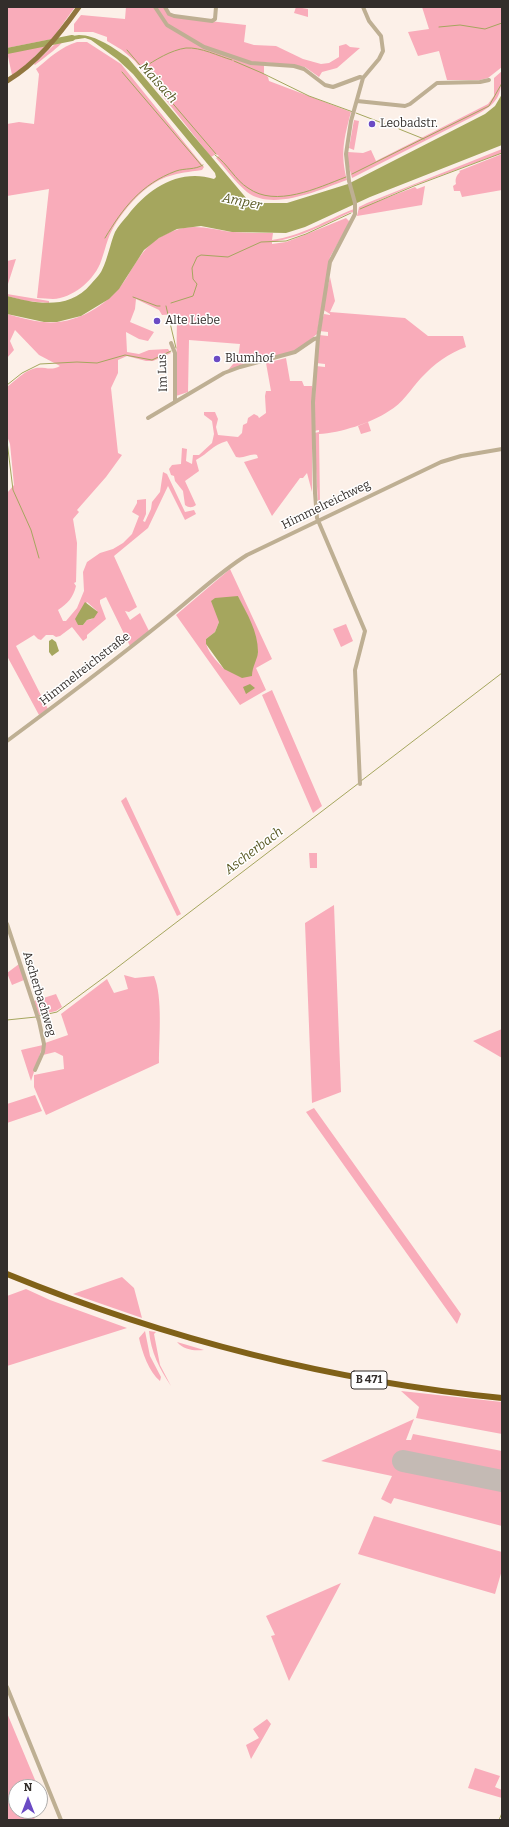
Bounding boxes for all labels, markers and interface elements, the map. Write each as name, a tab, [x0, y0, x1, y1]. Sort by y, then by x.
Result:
water label: Maisach	[136, 59, 180, 107]
place label: Leobadstr.	[380, 117, 438, 131]
marker: Leobadstr.	[367, 119, 377, 129]
water label: Amper	[221, 190, 263, 214]
place label: Alte Liebe	[165, 314, 220, 328]
marker: Alte Liebe	[152, 316, 162, 326]
place label: Blumhof	[225, 352, 273, 366]
street label: Im Lus	[155, 354, 171, 392]
marker: Blumhof	[212, 354, 222, 364]
street label: Himmelreichweg	[279, 477, 373, 533]
street label: Himmelreichstraße	[37, 629, 133, 709]
water label: Ascherbach	[222, 824, 286, 878]
street label: Ascherbachweg	[19, 950, 59, 1038]
road number: B 471	[351, 1371, 387, 1389]
north arrow	[8, 1779, 48, 1819]
text: N	[24, 1781, 32, 1794]

